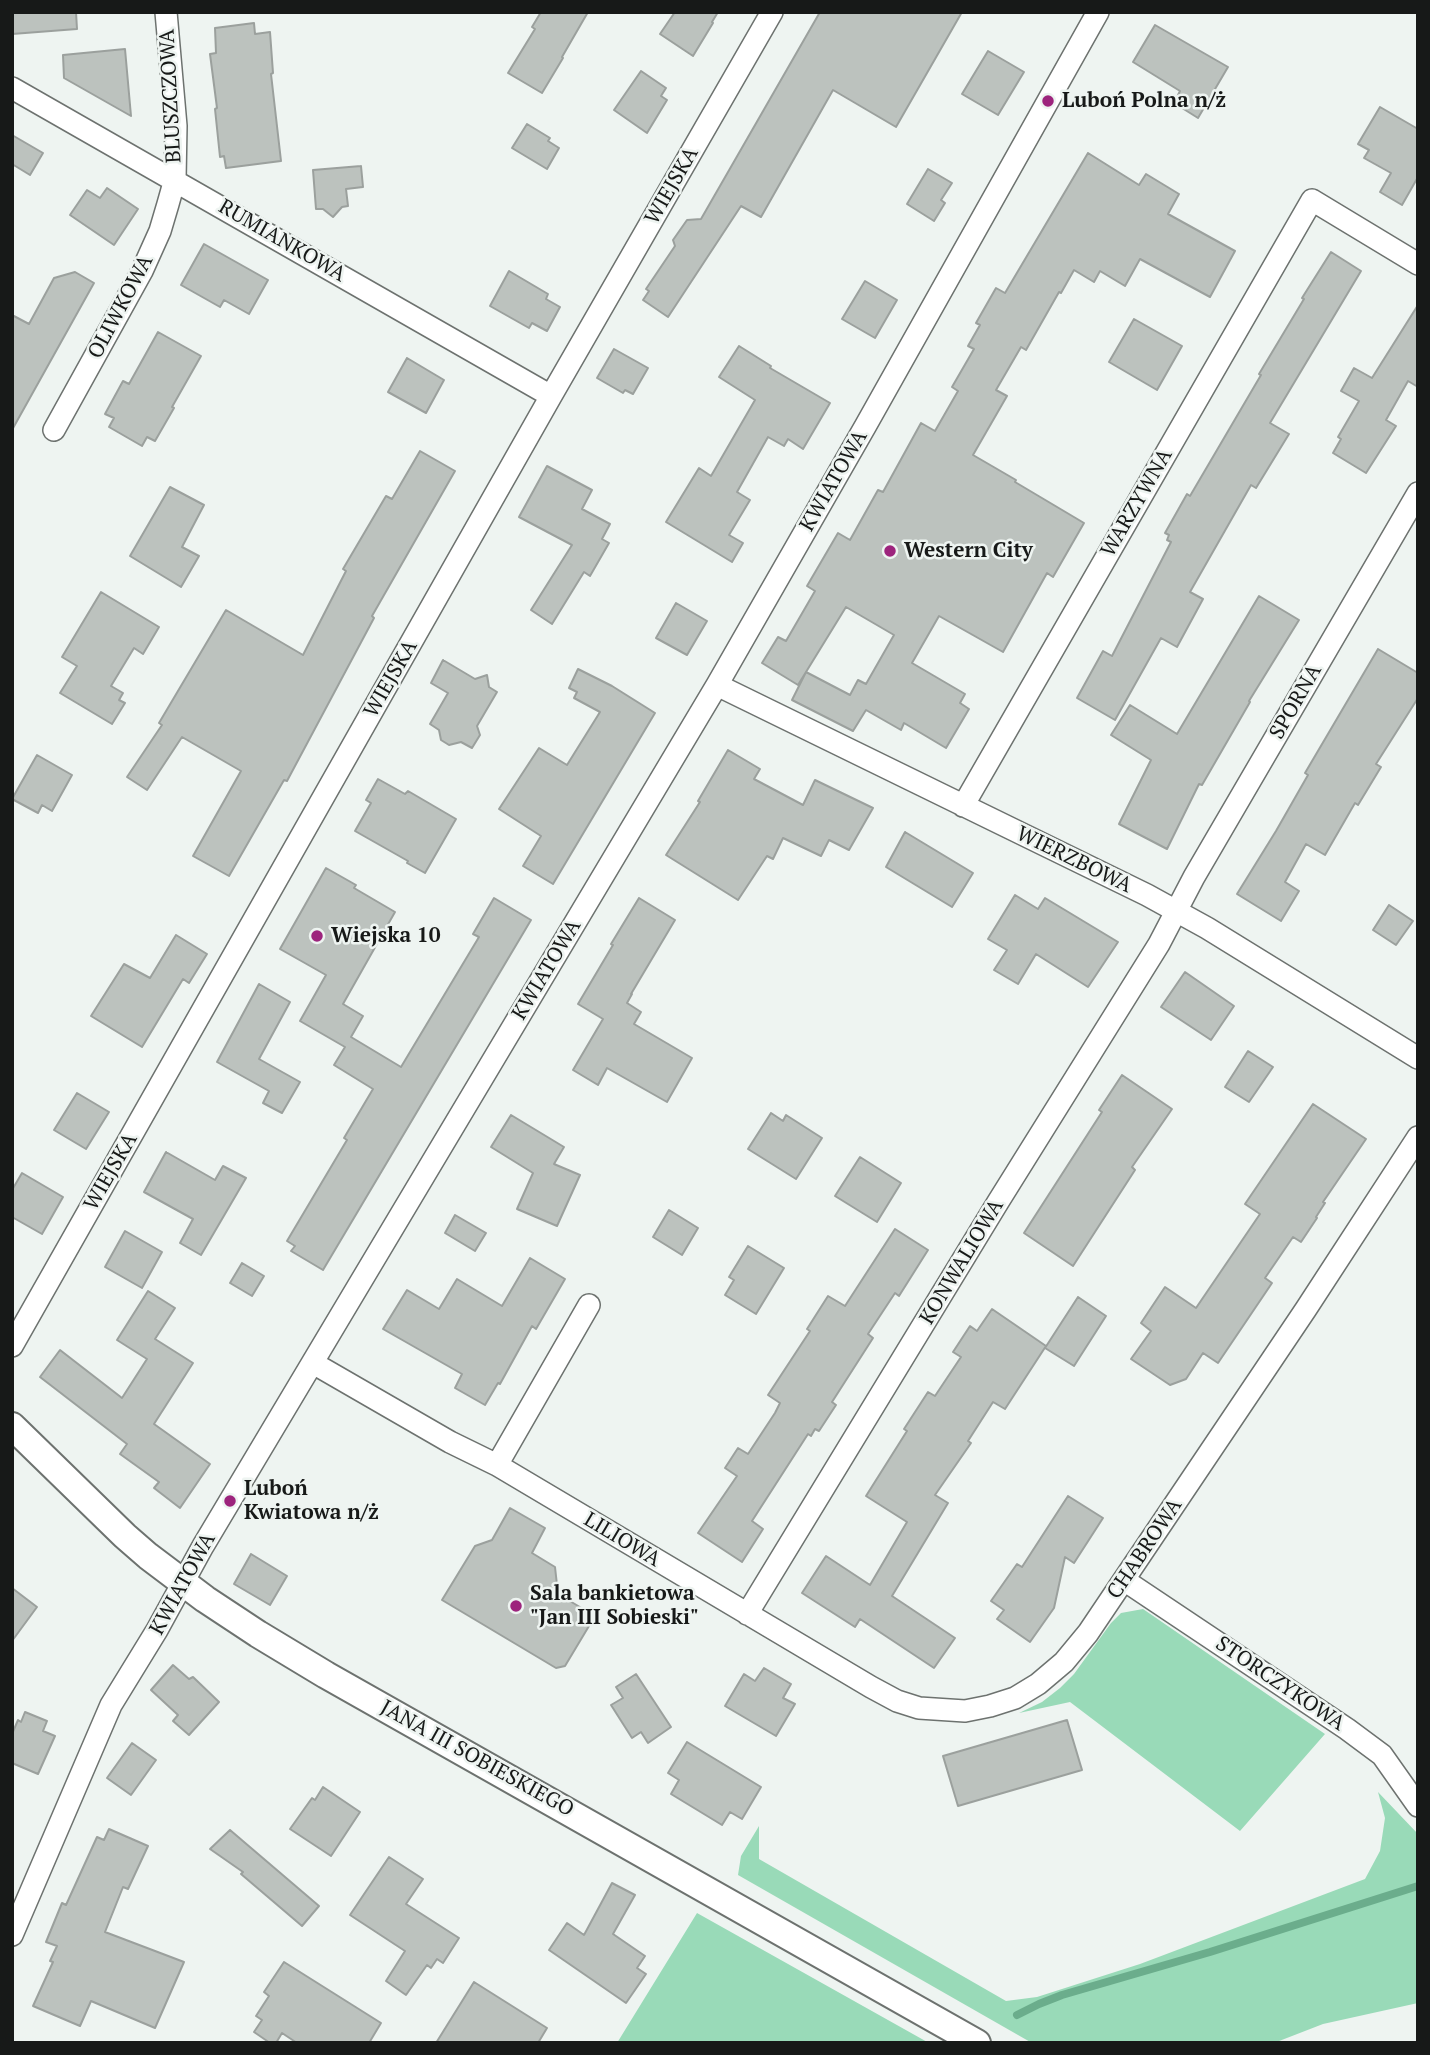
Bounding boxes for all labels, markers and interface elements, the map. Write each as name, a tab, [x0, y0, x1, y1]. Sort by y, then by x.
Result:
street label: BLUSZCZOWA	[155, 28, 187, 164]
place label: Luboń Polna n/ż	[1062, 88, 1226, 114]
marker: Luboń Polna n/ż	[1040, 93, 1056, 109]
street label: WIEJSKA	[640, 143, 704, 229]
street label: RUMIANKOWA	[214, 194, 350, 288]
street label: OLIWKOWA	[83, 251, 159, 363]
street label: KWIATOWA	[795, 426, 873, 536]
street label: WARZYWNA	[1096, 444, 1178, 562]
place label: Western City	[904, 538, 1033, 564]
marker: Western City	[882, 543, 898, 559]
street label: WIEJSKA	[359, 636, 423, 722]
street label: SPORNA	[1265, 660, 1327, 744]
street label: WIERZBOWA	[1012, 821, 1136, 899]
street label: KWIATOWA	[507, 915, 587, 1025]
place label: Wiejska 10	[331, 923, 440, 949]
marker: Wiejska 10	[309, 928, 325, 944]
street label: WIEJSKA	[79, 1129, 143, 1215]
street label: KONWALIOWA	[915, 1195, 1009, 1329]
place label: Luboń Kwiatowa n/ż	[244, 1476, 379, 1526]
marker: Luboń Kwiatowa n/ż	[222, 1493, 238, 1509]
street label: CHABROWA	[1102, 1494, 1188, 1604]
street label: LILIOWA	[579, 1507, 665, 1573]
street label: KWIATOWA	[145, 1529, 221, 1639]
place label: Sala bankietowa "Jan III Sobieski"	[530, 1581, 699, 1631]
marker: Sala bankietowa "Jan III Sobieski"	[508, 1598, 524, 1614]
street label: STORCZYKOWA	[1211, 1631, 1349, 1737]
street label: JANA III SOBIESKIEGO	[376, 1695, 578, 1823]

